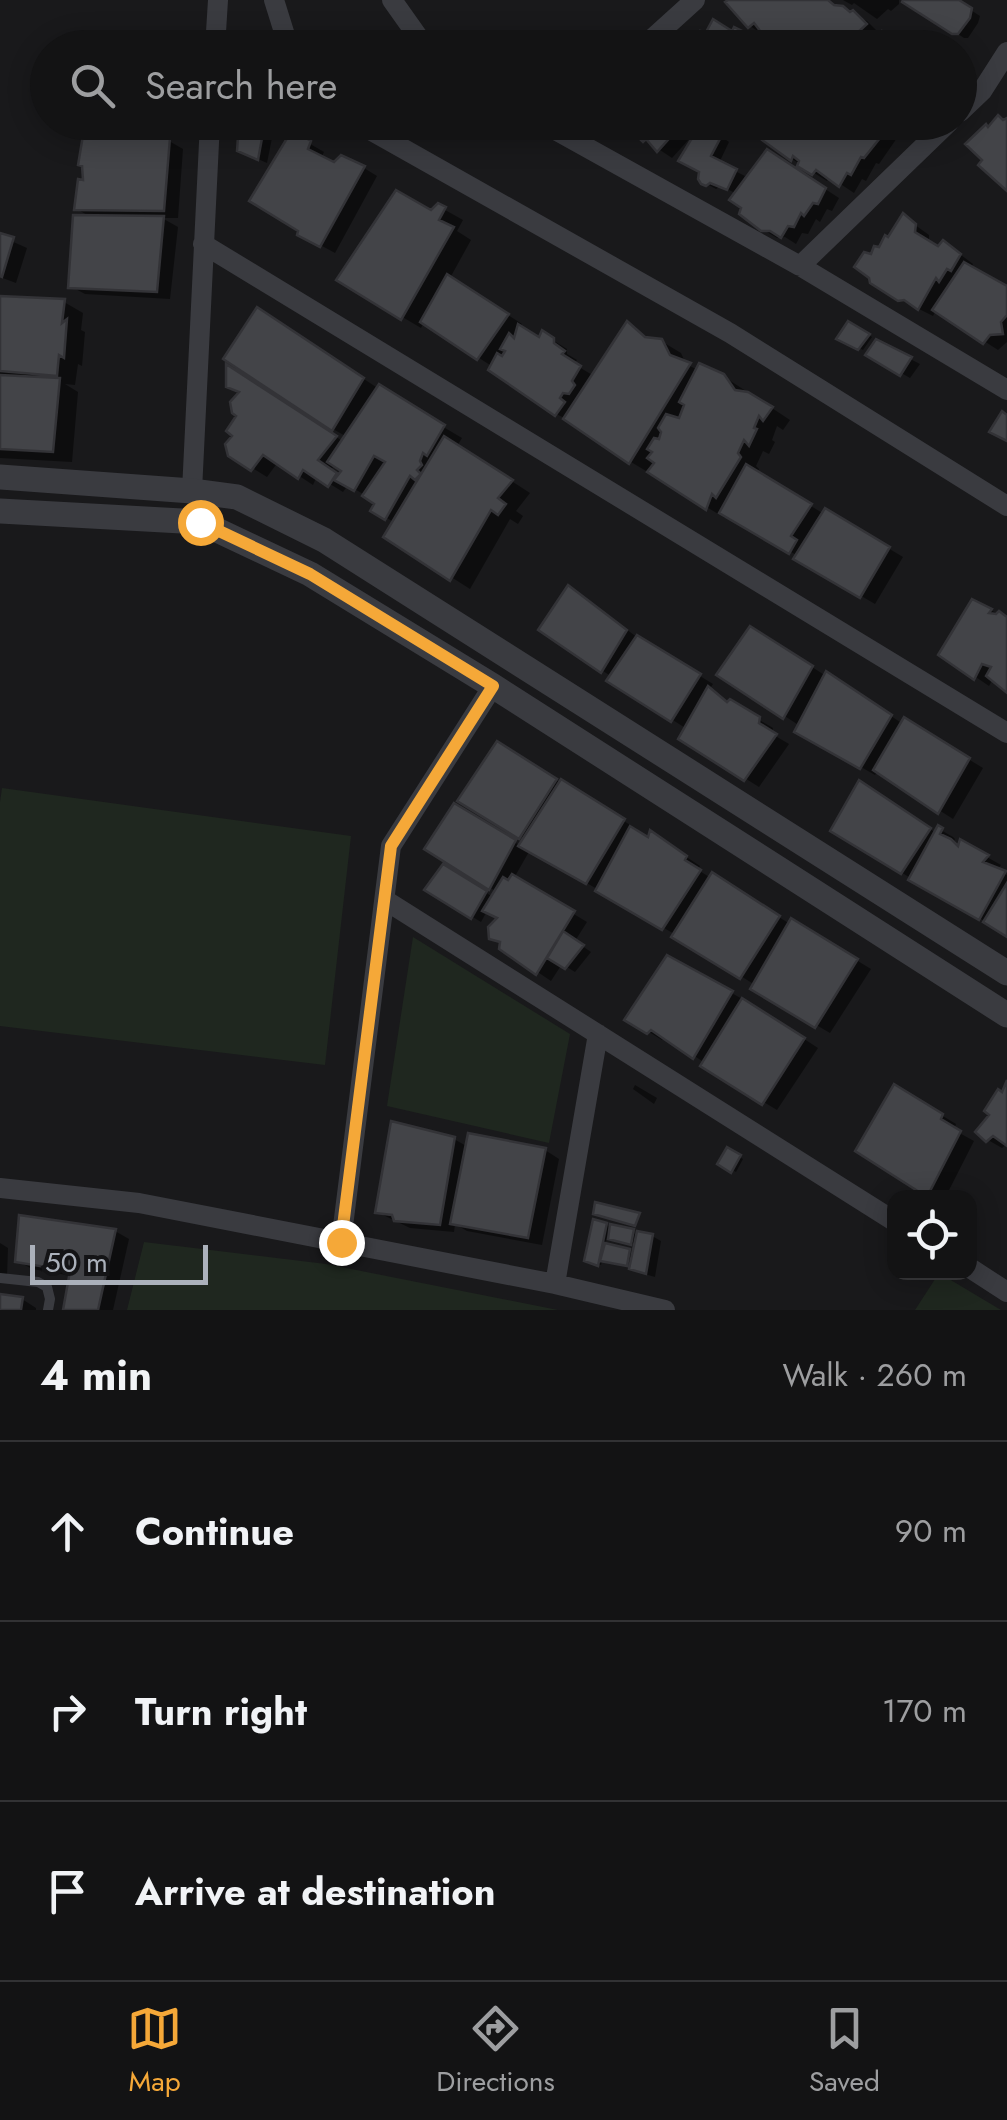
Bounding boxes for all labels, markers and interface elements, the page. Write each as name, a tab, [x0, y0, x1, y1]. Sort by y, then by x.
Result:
search box	[30, 30, 977, 140]
icon: search	[65, 58, 120, 113]
text: Search here	[145, 58, 337, 113]
route start	[178, 500, 224, 546]
map controls	[887, 1190, 977, 1280]
button: locate	[887, 1190, 977, 1280]
route end	[319, 1220, 365, 1266]
scale bar	[30, 1240, 208, 1284]
text: 50 m	[45, 1242, 108, 1283]
text: 4 min	[40, 1345, 152, 1406]
text: Walk · 260 m	[782, 1352, 967, 1398]
icon: ahead	[40, 1504, 95, 1559]
text: Continue	[135, 1504, 294, 1559]
text: 90 m	[895, 1508, 967, 1554]
icon: right	[40, 1684, 95, 1739]
text: Turn right	[135, 1684, 307, 1739]
text: 170 m	[882, 1688, 967, 1734]
icon: arrive	[40, 1864, 95, 1919]
text: Arrive at destination	[135, 1864, 496, 1919]
tab: Map	[127, 2001, 182, 2102]
tab: Directions	[436, 2001, 555, 2102]
tab: Saved	[809, 2001, 880, 2102]

